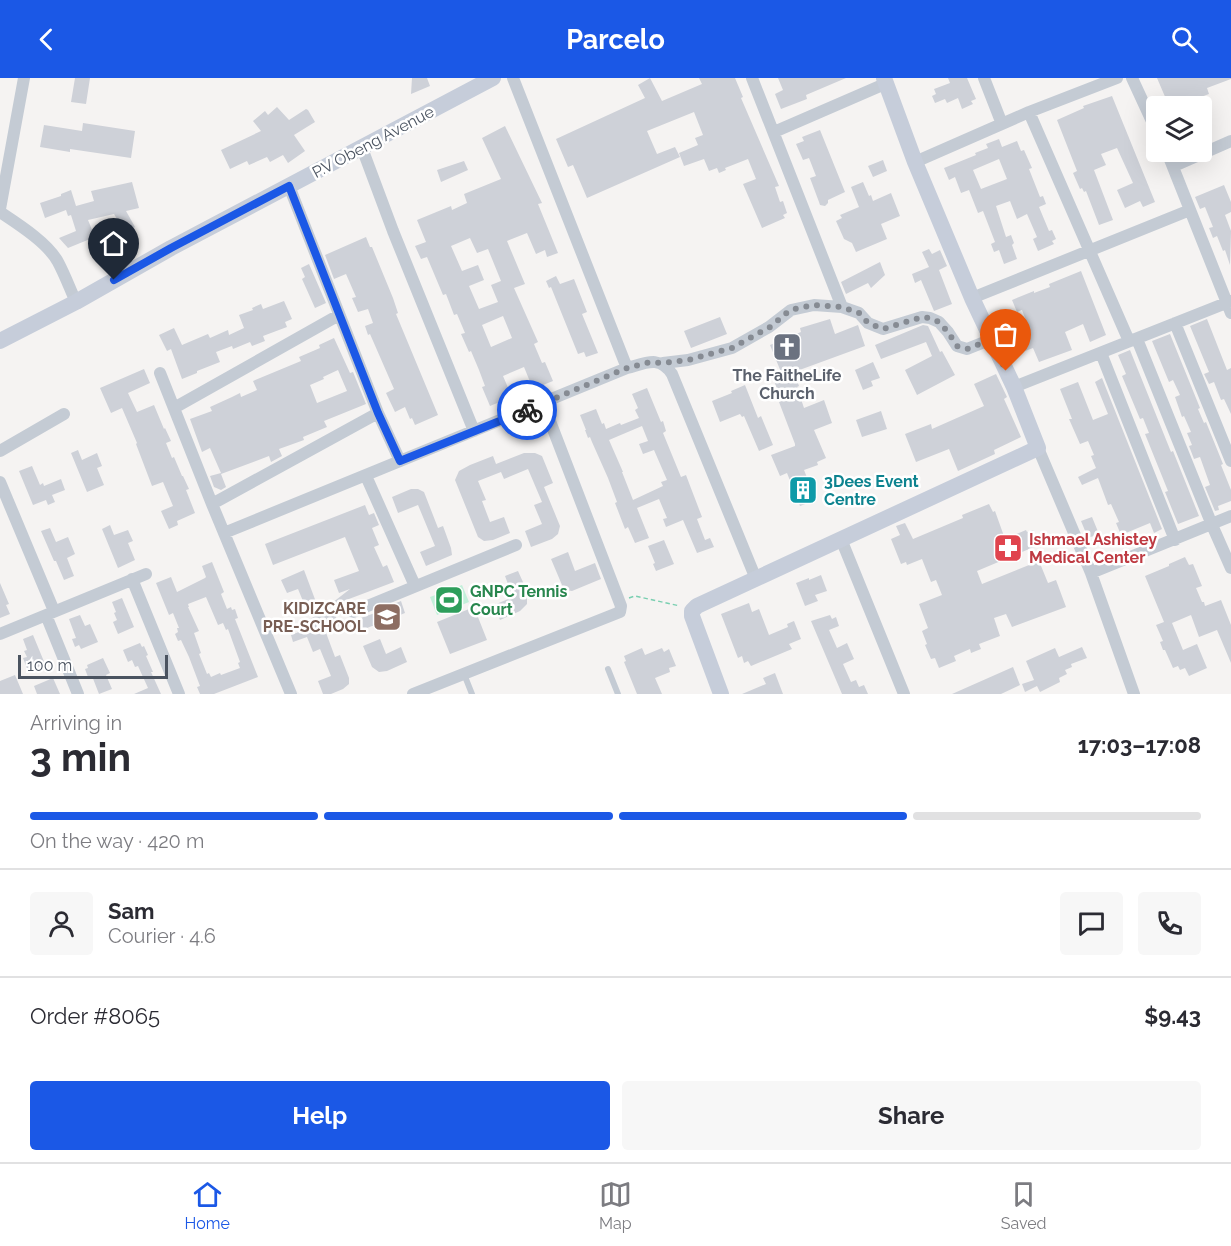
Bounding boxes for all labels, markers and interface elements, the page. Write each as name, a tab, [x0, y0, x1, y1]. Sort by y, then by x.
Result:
icon: back	[30, 23, 63, 56]
icon: search	[1168, 23, 1201, 56]
text: Parcelo	[566, 24, 665, 55]
map controls	[1146, 96, 1212, 162]
button: layers	[1146, 96, 1212, 162]
street label: P.V Obeng Avenue	[309, 102, 437, 182]
pin	[88, 218, 139, 280]
icon: home	[97, 227, 130, 260]
pin	[980, 309, 1031, 371]
icon: bag	[989, 318, 1022, 351]
church icon: The FaitheLife Church	[771, 331, 803, 363]
place label: The FaitheLife Church	[733, 366, 842, 403]
courier	[497, 380, 557, 440]
icon: bike	[511, 394, 544, 427]
place label: 3Dees Event Centre	[824, 472, 919, 509]
building icon: 3Dees Event Centre	[787, 474, 819, 506]
place label: Ishmael Ashistey Medical Center	[1029, 530, 1157, 567]
pharmacy icon: Ishmael Ashistey Medical Center	[992, 532, 1024, 564]
place label: GNPC Tennis Court	[470, 582, 567, 619]
sports icon: GNPC Tennis Court	[433, 584, 465, 616]
place label: KIDIZCARE PRE-SCHOOL	[263, 599, 367, 636]
school or university icon: KIDIZCARE PRE-SCHOOL	[371, 601, 403, 633]
scale bar	[18, 652, 168, 680]
text: 100 m	[27, 656, 72, 675]
text: Arriving in	[30, 711, 122, 735]
text: 17:03–17:08	[1078, 732, 1201, 758]
text: 3 min	[30, 734, 131, 780]
text: On the way · 420 m	[30, 829, 204, 853]
button: person	[30, 892, 93, 955]
button: chat	[1060, 892, 1123, 955]
button: phone	[1138, 892, 1201, 955]
text: Sam	[108, 898, 155, 924]
text: Courier · 4.6	[108, 924, 216, 948]
text: Order #8065	[30, 1003, 160, 1029]
text: $9.43	[1144, 1003, 1201, 1029]
button: Help	[30, 1081, 610, 1150]
button: Share	[622, 1081, 1201, 1150]
tab: Home	[184, 1178, 230, 1233]
tab: Map	[599, 1178, 632, 1233]
tab: Saved	[1001, 1178, 1046, 1233]

